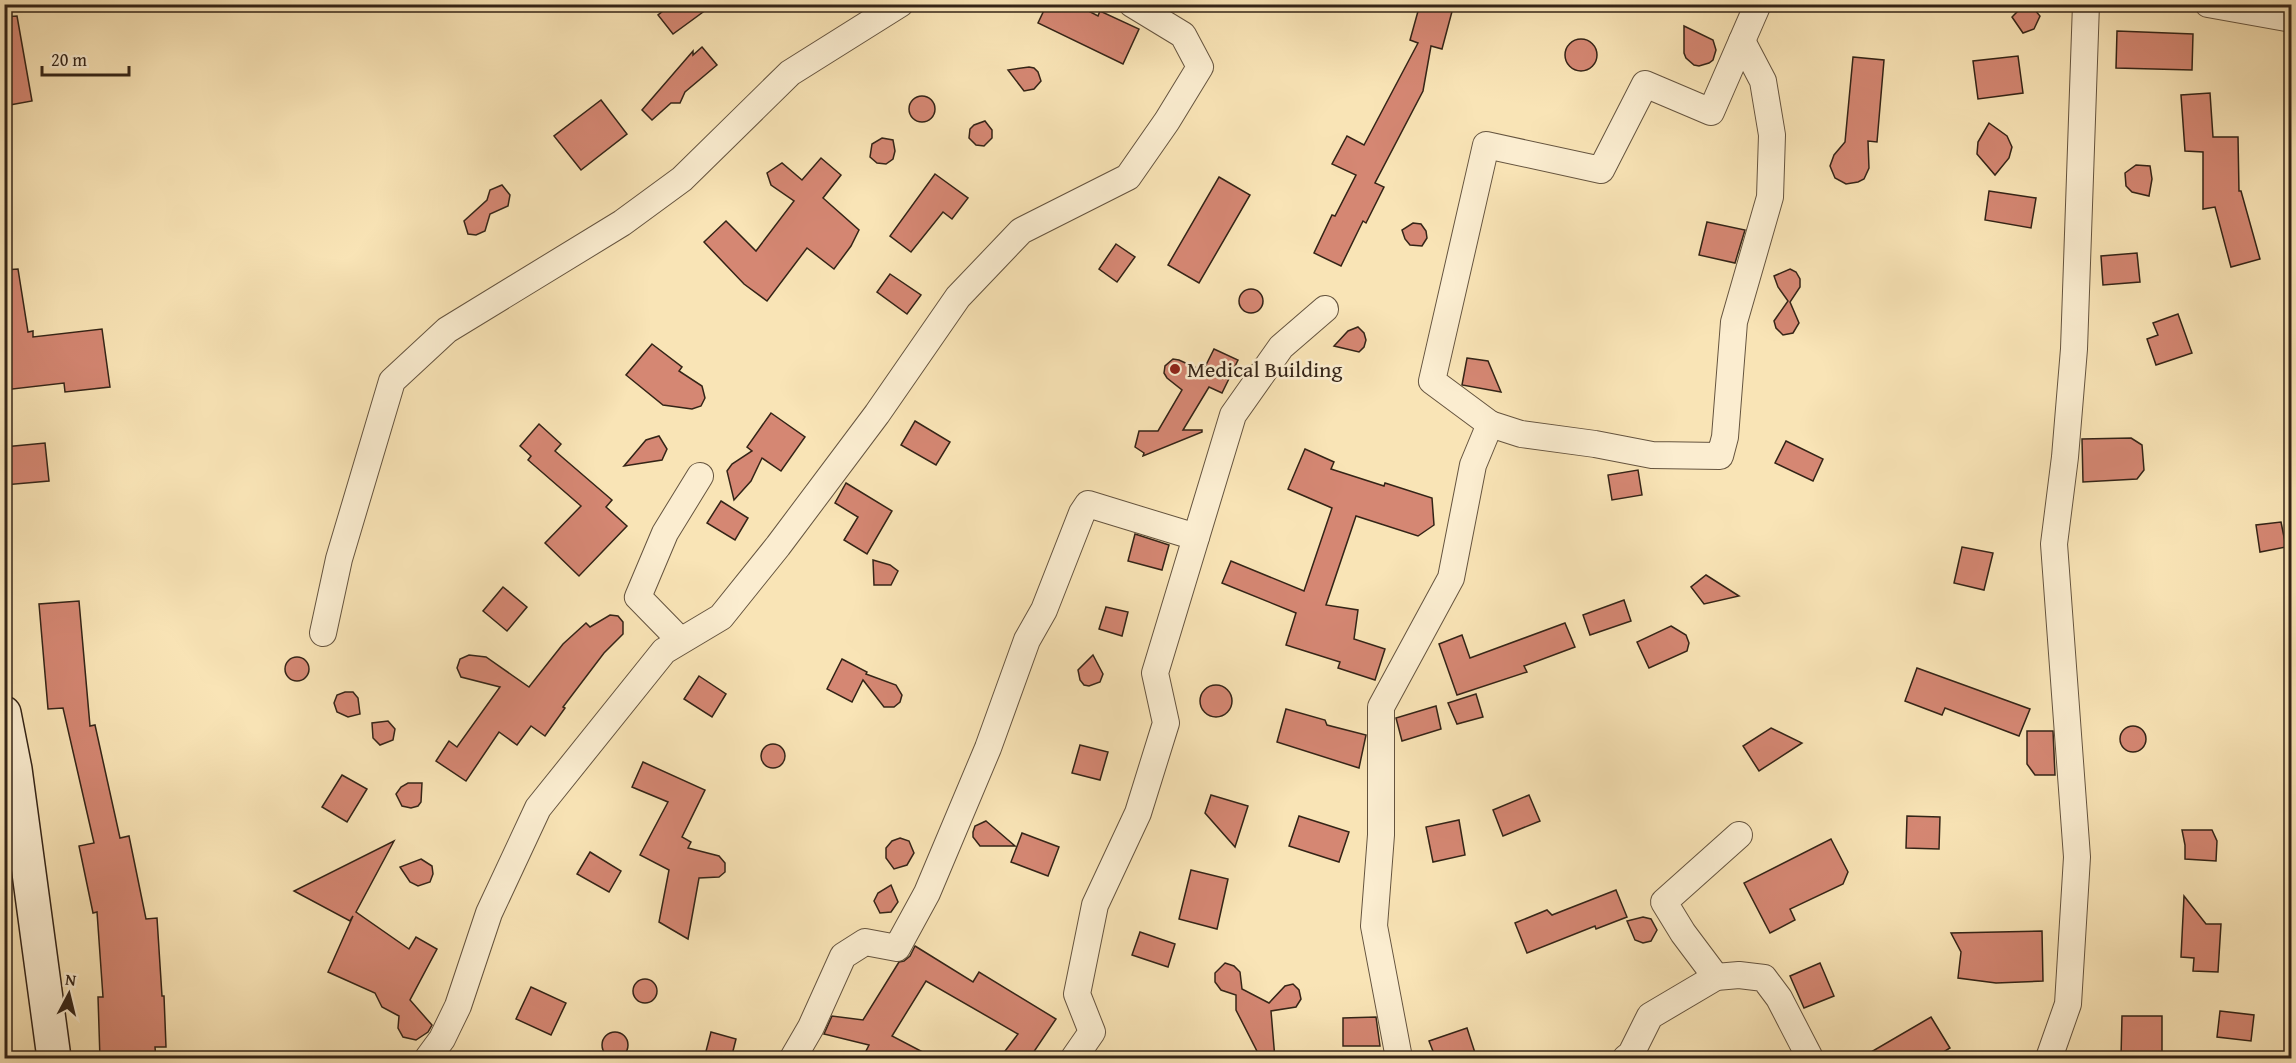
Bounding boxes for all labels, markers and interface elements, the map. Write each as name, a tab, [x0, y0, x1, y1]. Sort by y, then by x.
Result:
scale bar	[42, 39, 129, 77]
text: 20 m	[51, 46, 87, 73]
place label: Medical Building	[1187, 353, 1342, 385]
marker: Medical Building	[1168, 362, 1182, 376]
north arrow	[39, 964, 99, 1024]
text: N	[64, 967, 78, 992]

